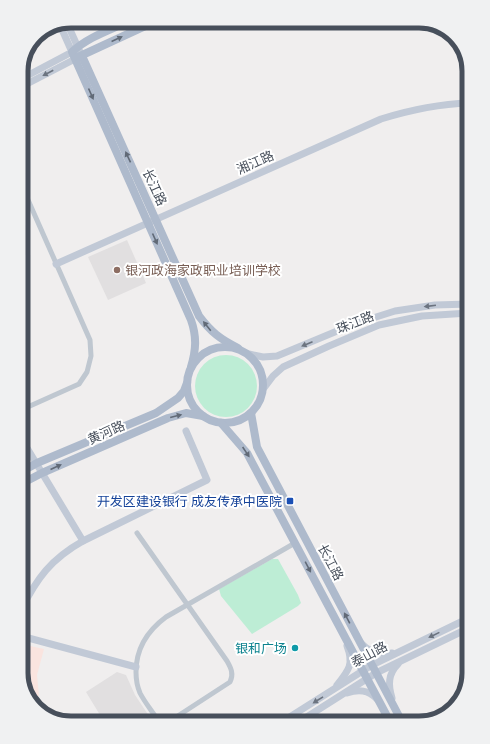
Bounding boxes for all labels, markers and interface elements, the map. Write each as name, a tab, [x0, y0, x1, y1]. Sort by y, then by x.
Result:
one-way arrow	[111, 36, 123, 42]
one-way arrow	[42, 70, 54, 76]
one-way arrow	[88, 89, 94, 100]
street label: 湘江路	[234, 147, 276, 177]
one-way arrow	[125, 152, 131, 163]
street label: 长江路	[140, 166, 170, 208]
one-way arrow	[152, 233, 158, 244]
place label: 银河政海家政职业培训学校	[125, 262, 281, 278]
marker: 银河政海家政职业培训学校	[112, 265, 122, 275]
one-way arrow	[424, 303, 436, 309]
street label: 珠江路	[334, 308, 376, 336]
one-way arrow	[202, 320, 211, 331]
one-way arrow	[301, 341, 312, 347]
one-way arrow	[170, 413, 182, 419]
street label: 黄河路	[85, 417, 127, 447]
one-way arrow	[242, 447, 250, 457]
one-way arrow	[51, 464, 62, 470]
place label: 开发区建设银行 成友传承中医院	[97, 493, 282, 509]
marker: 开发区建设银行 成友传承中医院	[285, 496, 295, 506]
street label: 长江路	[315, 541, 347, 583]
one-way arrow	[304, 561, 311, 573]
one-way arrow	[344, 612, 351, 624]
one-way arrow	[428, 632, 439, 638]
street label: 泰山路	[348, 638, 390, 670]
place label: 银和广场	[235, 640, 287, 656]
marker: 银和广场	[290, 643, 300, 653]
one-way arrow	[312, 696, 324, 703]

